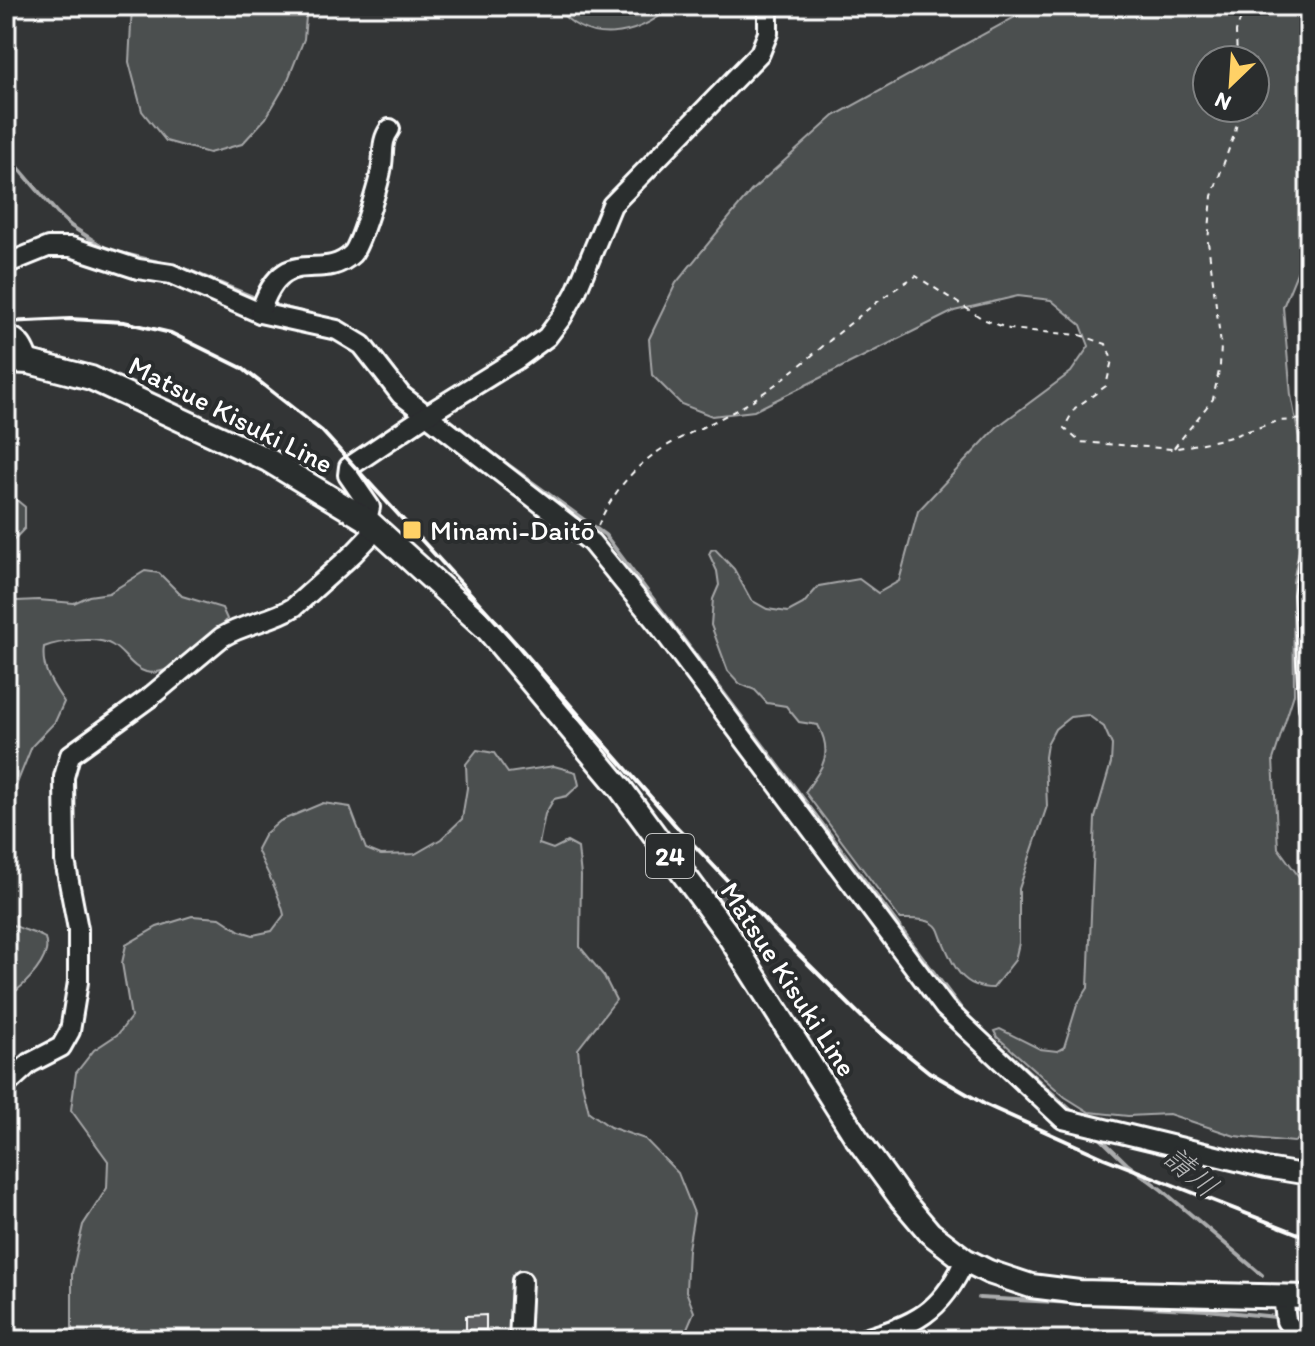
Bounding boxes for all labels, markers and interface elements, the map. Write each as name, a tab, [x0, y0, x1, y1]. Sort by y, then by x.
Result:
north arrow	[1191, 44, 1271, 124]
text: N	[1210, 86, 1235, 117]
street label: Matsue Kisuki Line	[123, 348, 339, 480]
place label: Minami-Daitō	[430, 513, 595, 547]
marker: Minami-Daitō	[401, 519, 423, 541]
road number: 24	[646, 834, 694, 878]
street label: Matsue Kisuki Line	[713, 875, 865, 1083]
water label: 請川	[1157, 1138, 1226, 1205]

